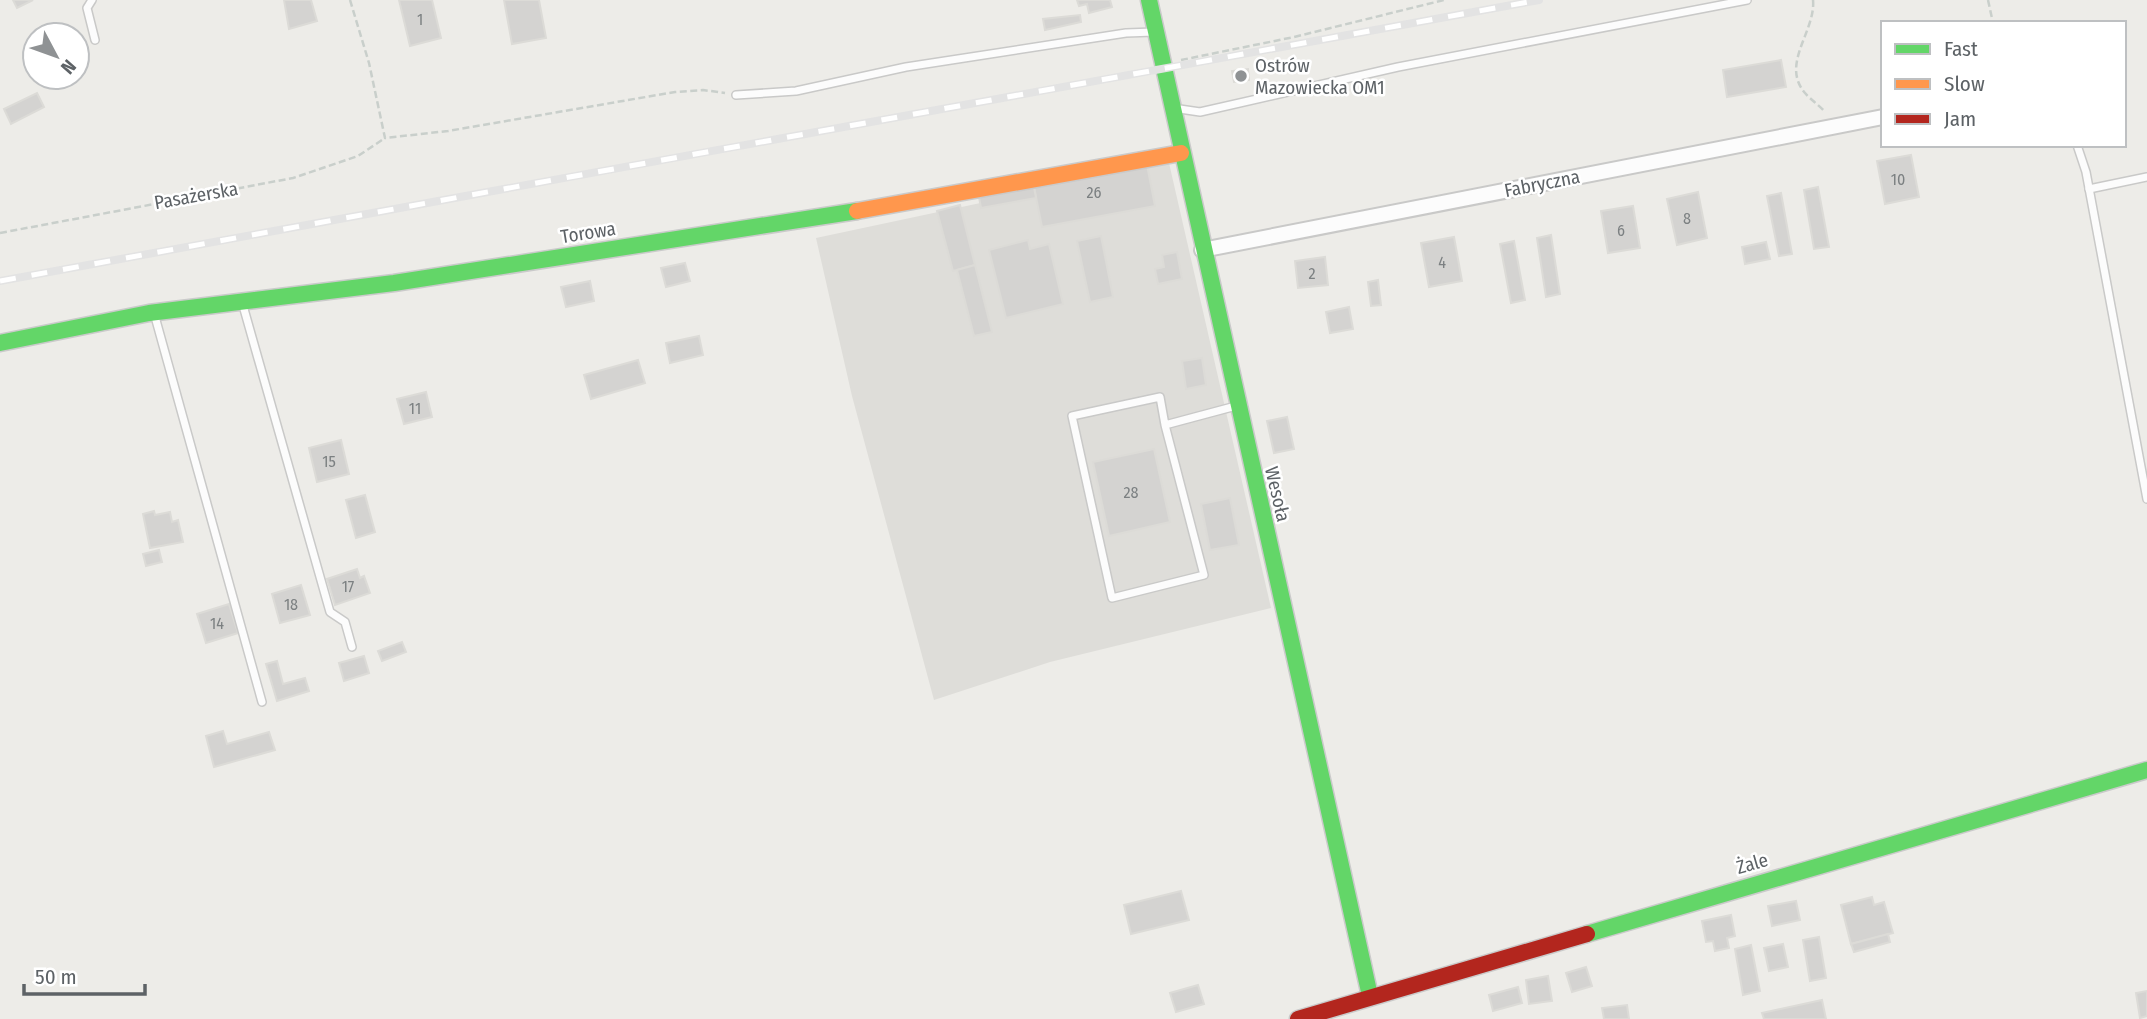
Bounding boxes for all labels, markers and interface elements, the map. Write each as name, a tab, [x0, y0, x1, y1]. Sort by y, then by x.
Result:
house number: 1	[417, 10, 423, 29]
north arrow	[21, 21, 91, 91]
legend	[1881, 21, 2126, 147]
text: Fast	[1944, 36, 1978, 62]
place label: Ostrów Mazowiecka OM1	[1255, 54, 1385, 99]
text: N	[56, 55, 81, 79]
marker: Ostrów Mazowiecka OM1	[1233, 68, 1249, 84]
text: Slow	[1944, 71, 1985, 97]
text: Jam	[1944, 106, 1976, 132]
street label: Fabryczna	[1502, 165, 1582, 202]
house number: 10	[1891, 170, 1905, 189]
street label: Pasażerska	[152, 177, 240, 214]
house number: 26	[1087, 183, 1102, 202]
house number: 8	[1683, 209, 1691, 228]
street label: Torowa	[559, 217, 617, 248]
house number: 6	[1617, 221, 1625, 240]
house number: 4	[1438, 253, 1446, 272]
house number: 2	[1308, 264, 1316, 283]
house number: 11	[409, 399, 421, 418]
house number: 15	[322, 452, 336, 471]
street label: Wesoła	[1260, 464, 1295, 524]
house number: 28	[1123, 483, 1139, 502]
house number: 17	[342, 577, 355, 596]
house number: 18	[284, 595, 298, 614]
house number: 14	[210, 614, 224, 633]
street label: Żale	[1734, 848, 1771, 879]
scale bar	[24, 953, 145, 997]
text: 50 m	[35, 964, 77, 990]

